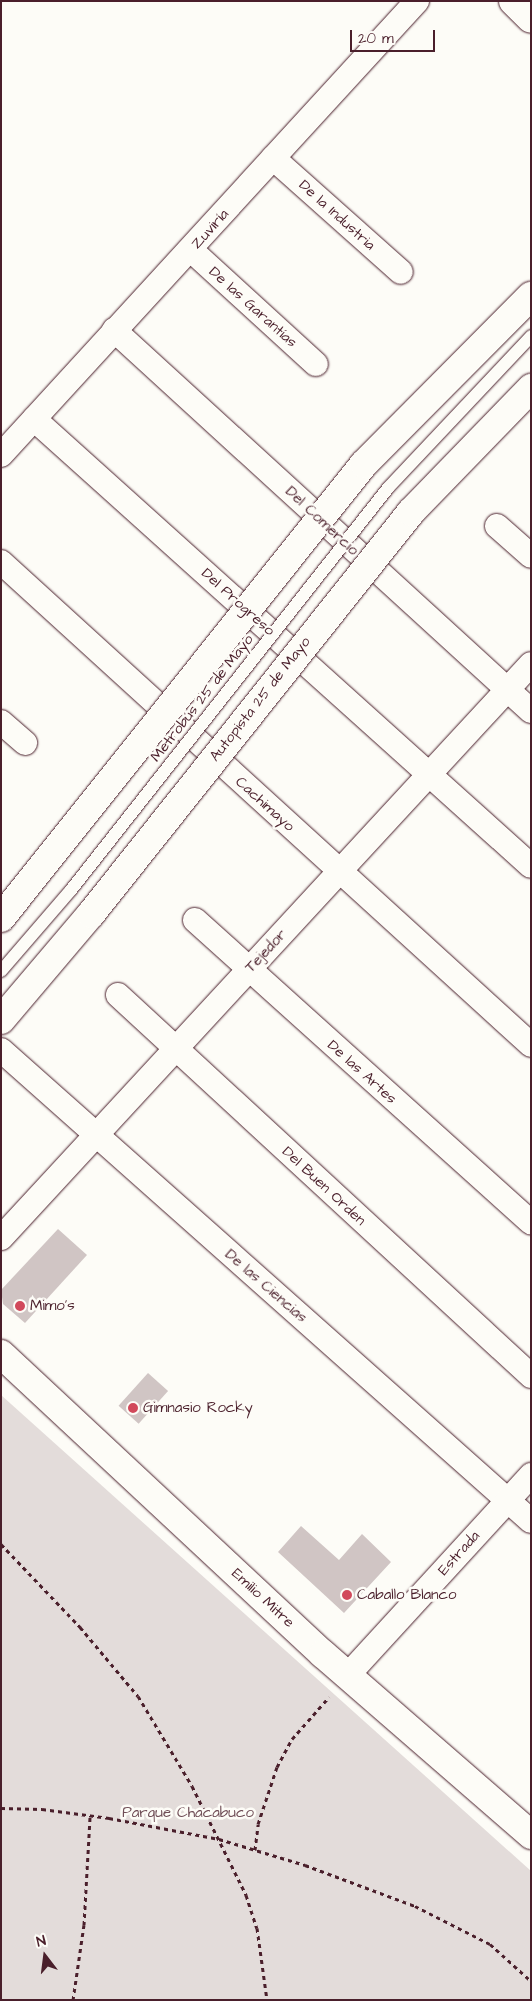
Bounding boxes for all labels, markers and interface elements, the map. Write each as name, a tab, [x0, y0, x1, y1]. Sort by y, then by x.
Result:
scale bar	[352, 20, 437, 52]
text: 20 m	[358, 28, 394, 49]
street label: De la Industria	[295, 176, 379, 254]
street label: Zuviría	[187, 205, 233, 253]
street label: De las Garantías	[205, 263, 301, 351]
street label: Del Comercio	[282, 483, 362, 559]
street label: Del Progreso	[198, 564, 278, 640]
street label: Metrobús 25 de Mayo	[147, 631, 257, 765]
street label: Autopista 25 de Mayo	[206, 633, 314, 765]
street label: Cachimayo	[232, 773, 298, 835]
street label: Tejedor	[241, 926, 291, 976]
street label: De las Artes	[324, 1036, 400, 1108]
street label: Del Buen Orden	[278, 1143, 370, 1229]
street label: De las Ciencias	[221, 1245, 311, 1327]
place label: Mimo's	[30, 1297, 75, 1315]
marker: Mimo's	[14, 1300, 26, 1312]
place label: Gimnasio Rocky	[143, 1399, 253, 1417]
marker: Gimnasio Rocky	[127, 1402, 139, 1414]
street label: Estrada	[434, 1527, 484, 1579]
street label: Emilio Mitre	[228, 1564, 298, 1632]
place label: Caballo Blanco	[357, 1586, 457, 1604]
marker: Caballo Blanco	[341, 1589, 353, 1601]
park label: Parque Chacabuco	[122, 1804, 254, 1822]
north arrow	[20, 1931, 70, 1981]
text: N	[34, 1931, 48, 1952]

